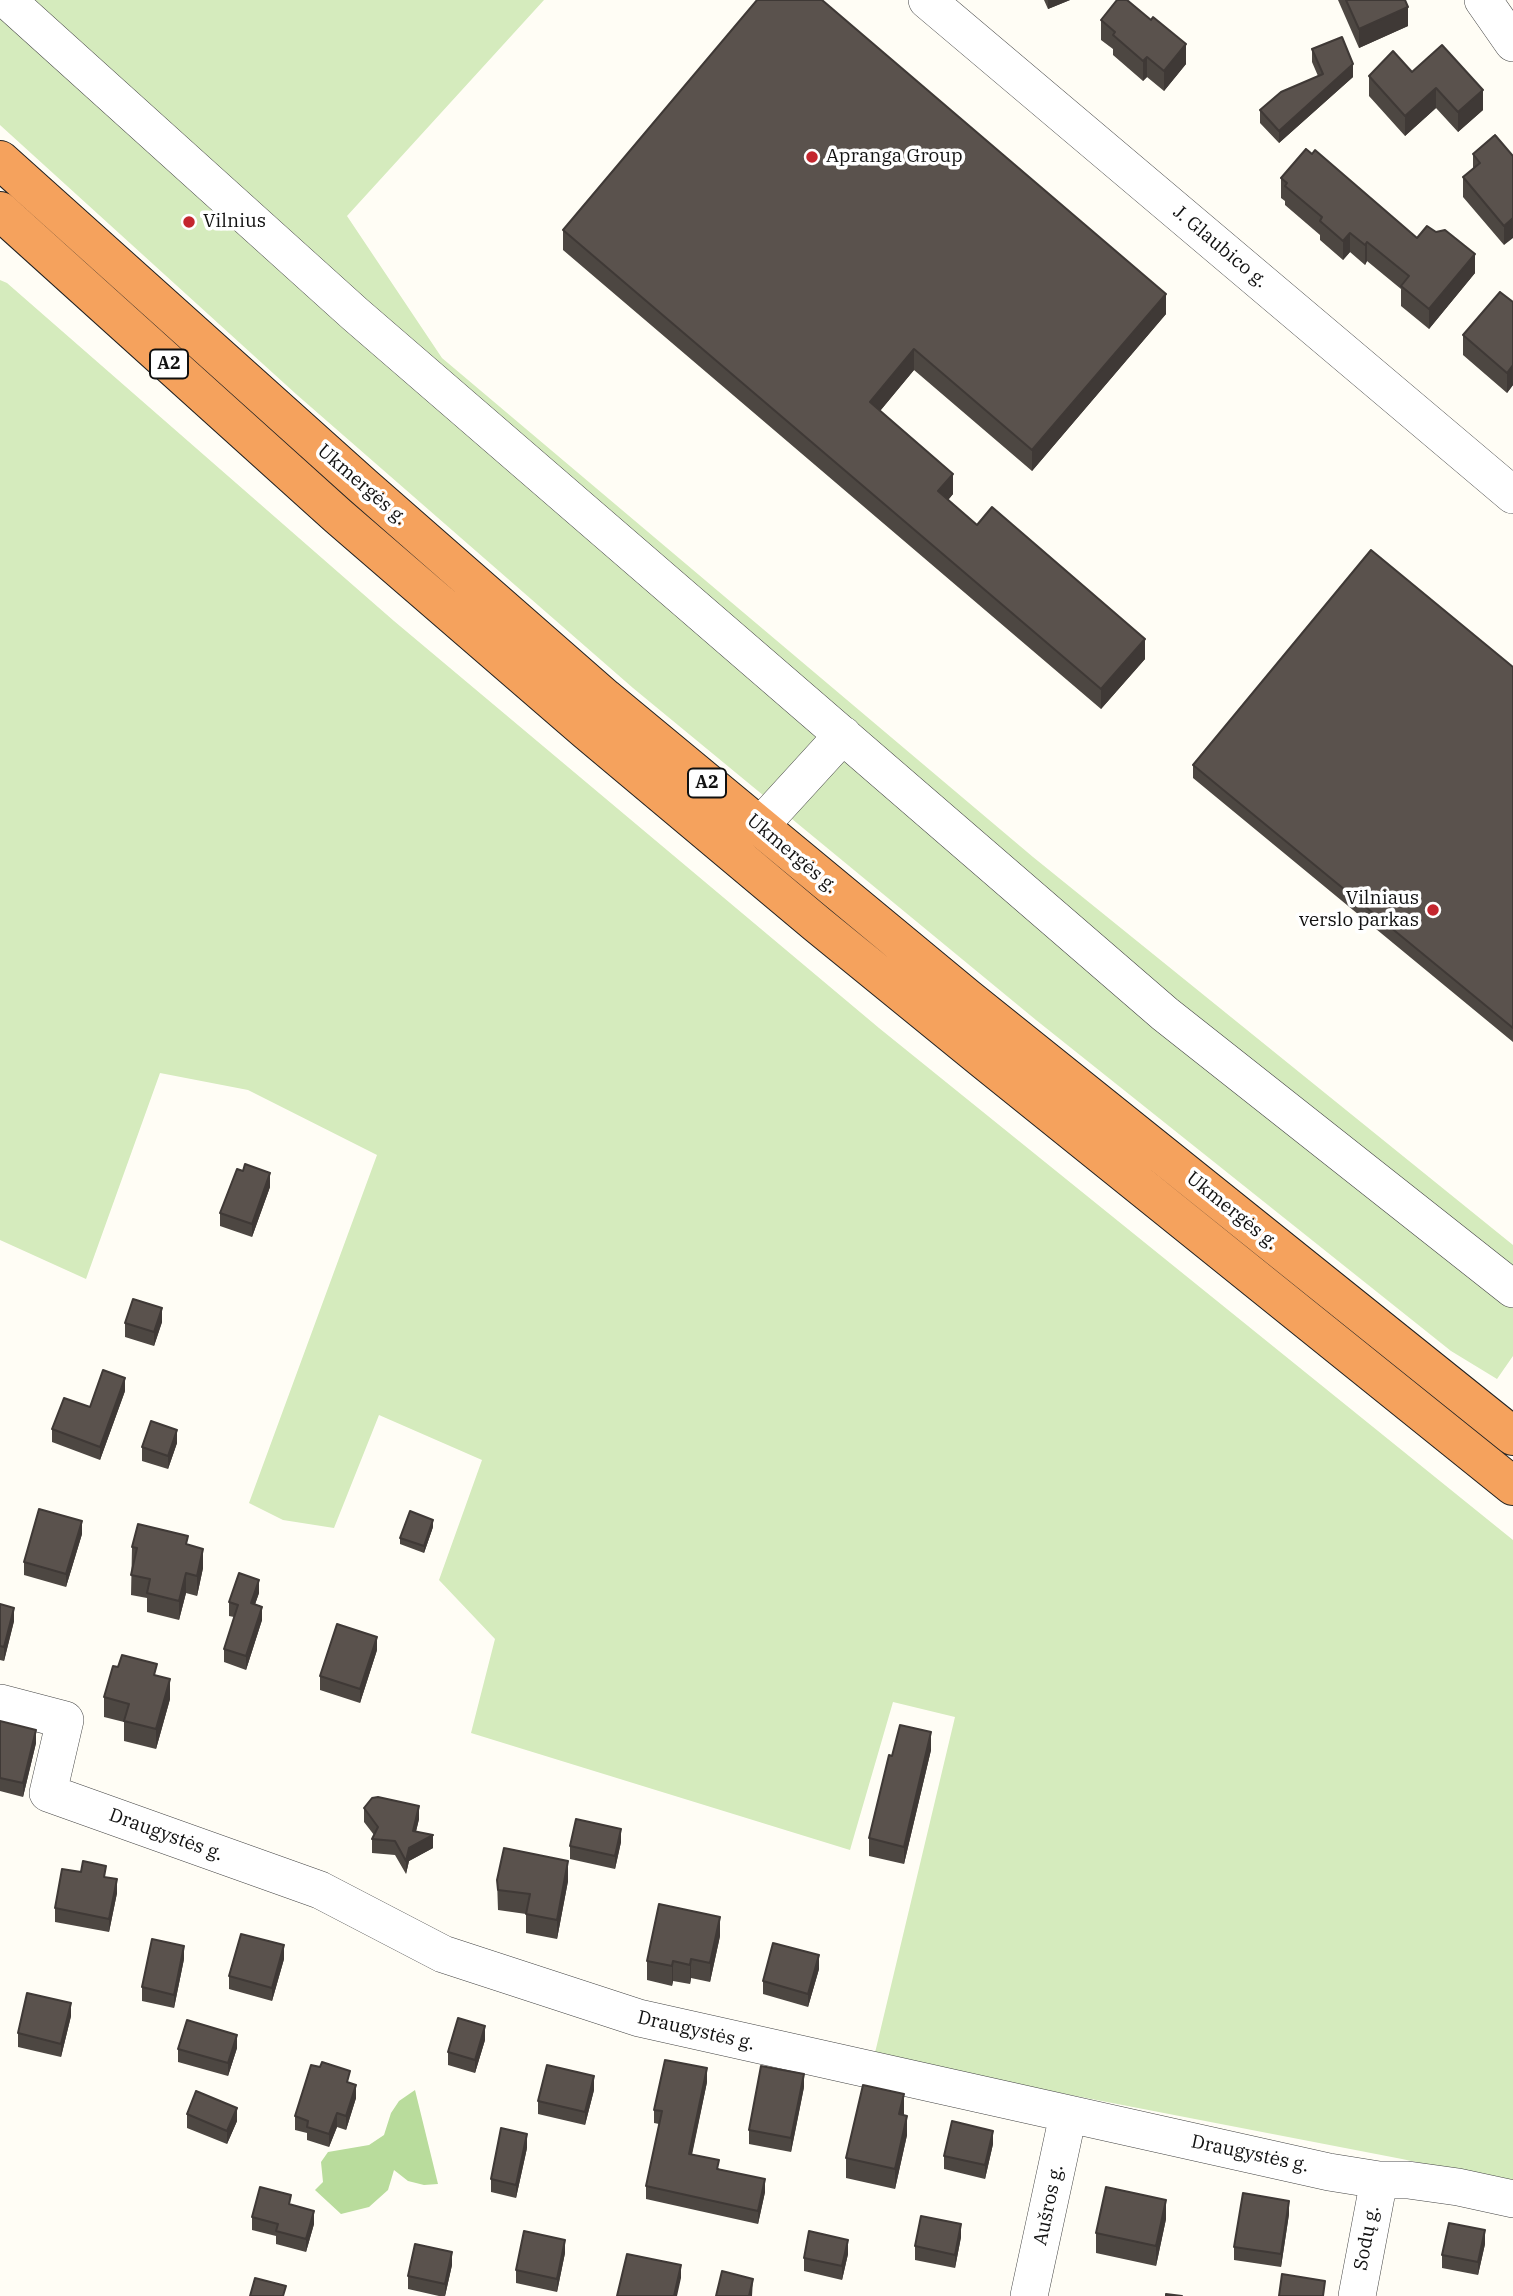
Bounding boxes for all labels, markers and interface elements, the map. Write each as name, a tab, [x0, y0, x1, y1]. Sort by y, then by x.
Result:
place label: Apranga Group	[826, 146, 963, 168]
marker: Apranga Group	[804, 149, 820, 165]
street label: J. Glaubico g.	[1168, 201, 1272, 293]
place label: Vilnius	[203, 211, 266, 233]
marker: Vilnius	[181, 214, 197, 230]
road number: A2	[150, 350, 188, 378]
street label: Ukmergės g.	[312, 440, 412, 530]
road number: A2	[688, 768, 726, 798]
street label: Ukmergės g.	[742, 809, 842, 899]
place label: Vilniaus verslo parkas	[1299, 888, 1419, 932]
marker: Vilniaus verslo parkas	[1425, 902, 1441, 918]
street label: Ukmergės g.	[1181, 1167, 1283, 1255]
street label: Draugystės g.	[106, 1804, 226, 1866]
street label: Draugystės g.	[635, 2006, 757, 2056]
street label: Draugystės g.	[1189, 2130, 1311, 2178]
street label: Aušros g.	[1029, 2162, 1069, 2248]
street label: Sodų g.	[1350, 2204, 1384, 2272]

